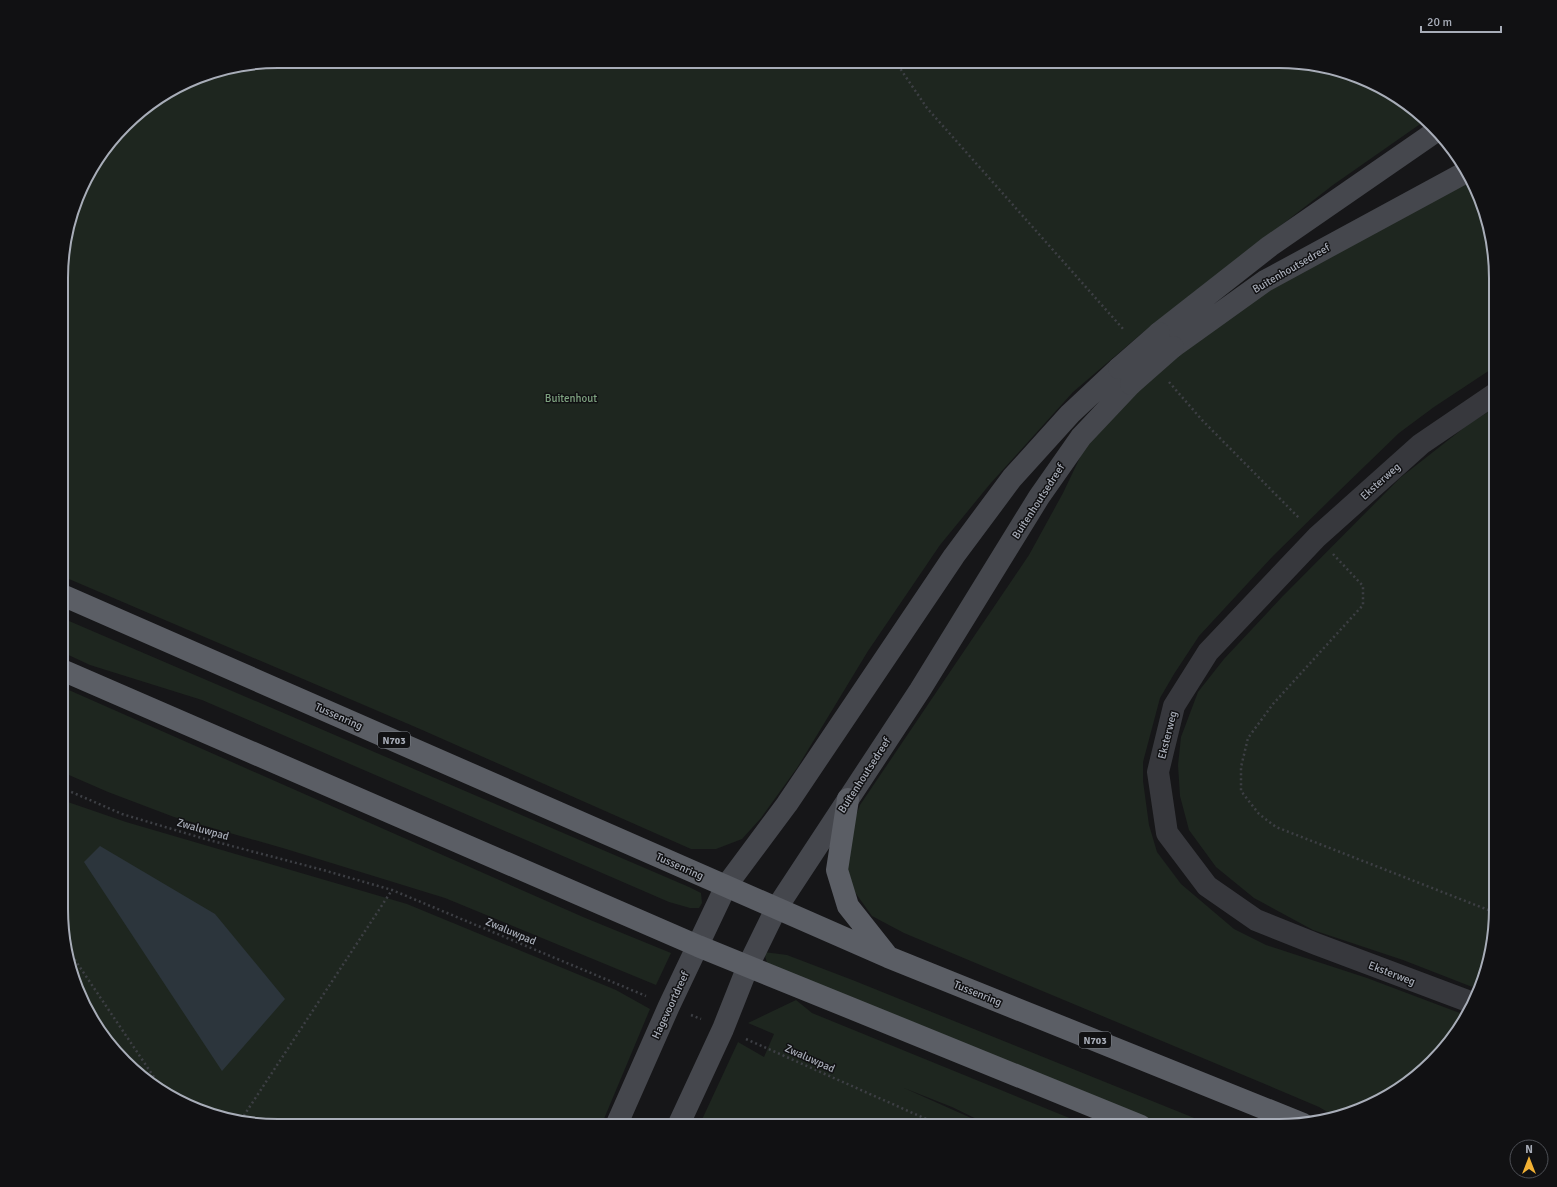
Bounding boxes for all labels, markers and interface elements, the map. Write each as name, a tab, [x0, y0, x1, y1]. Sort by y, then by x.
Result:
scale bar	[1421, 8, 1501, 34]
text: 20 m	[1427, 15, 1452, 30]
street label: Buitenhoutsedreef	[1250, 240, 1333, 296]
park label: Buitenhout	[545, 392, 597, 405]
street label: Buitenhoutsedreef	[1009, 460, 1068, 541]
street label: Eksterweg	[1358, 460, 1403, 503]
street label: Tussenring	[313, 700, 365, 733]
street label: Eksterweg	[1155, 709, 1180, 761]
road number: N703	[378, 732, 410, 748]
street label: Buitenhoutsedreef	[835, 734, 894, 815]
street label: Zwaluwpad	[175, 816, 231, 843]
street label: Tussenring	[654, 850, 706, 883]
street label: Zwaluwpad	[484, 915, 538, 948]
street label: Eksterweg	[1367, 959, 1417, 988]
street label: Hagevoortdreef	[649, 968, 692, 1041]
street label: Tussenring	[952, 978, 1004, 1009]
road number: N703	[1079, 1032, 1111, 1048]
street label: Zwaluwpad	[783, 1042, 837, 1075]
north arrow	[1509, 1139, 1549, 1179]
text: N	[1525, 1143, 1533, 1156]

